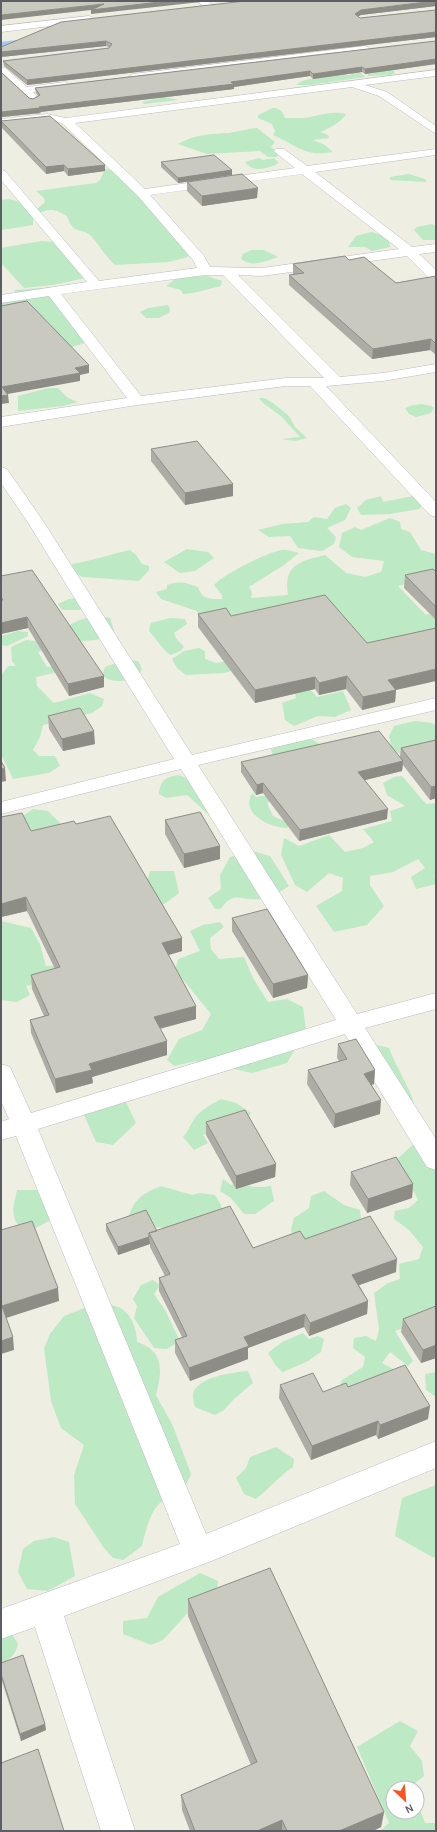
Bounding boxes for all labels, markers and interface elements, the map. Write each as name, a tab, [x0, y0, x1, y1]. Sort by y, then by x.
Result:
north arrow	[385, 1780, 425, 1820]
text: N	[403, 1801, 416, 1816]

